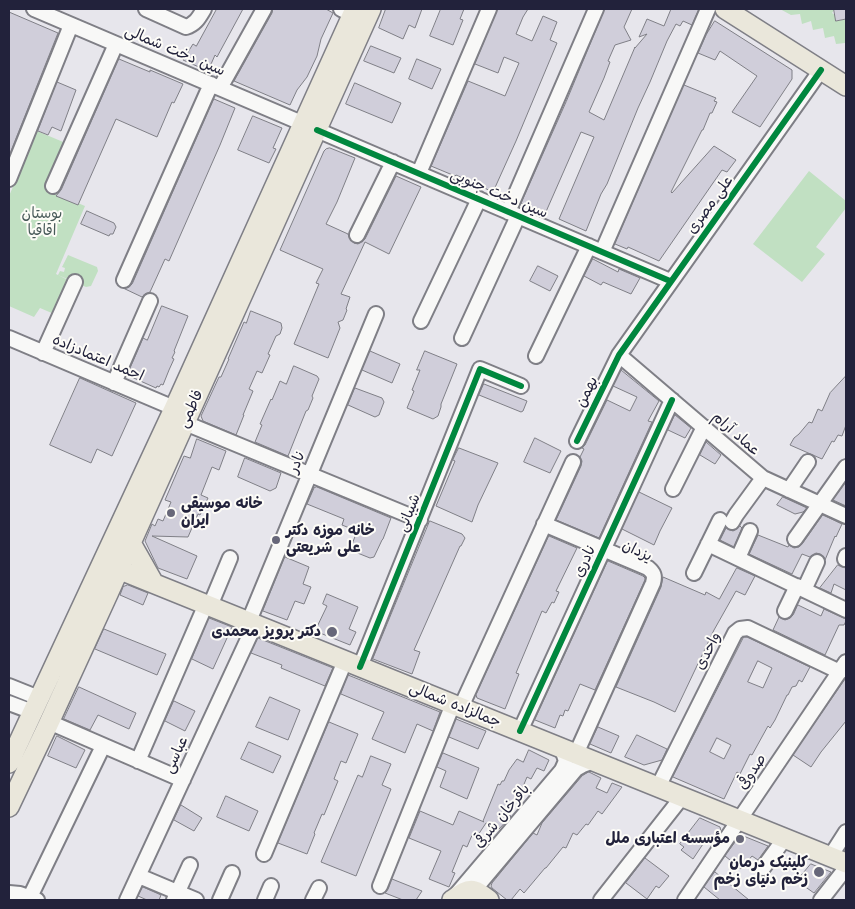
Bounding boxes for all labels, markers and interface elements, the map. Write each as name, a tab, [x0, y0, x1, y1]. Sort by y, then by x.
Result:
street label: سین دخت شمالی	[122, 22, 228, 80]
street label: سین دخت جنوبی	[448, 165, 550, 223]
street label: علی مصری	[683, 172, 737, 238]
park label: بوستان اقاقیا	[22, 205, 62, 240]
street label: احمد اعتمادزاده	[50, 331, 146, 385]
street label: بهمن	[572, 374, 602, 410]
street label: فاطمی	[174, 387, 208, 431]
street label: عماد آرام	[708, 408, 764, 460]
street label: نادر	[284, 448, 310, 476]
street label: شیبانی	[393, 491, 425, 535]
place label: خانه موسیقی ایران	[181, 495, 263, 530]
marker: خانه موسیقی ایران	[165, 507, 177, 519]
place label: خانه موزه دکتر علی شریعتی	[286, 522, 375, 557]
marker: خانه موزه دکتر علی شریعتی	[270, 534, 282, 546]
street label: یزدان	[619, 536, 655, 566]
street label: نادری	[570, 542, 600, 580]
place label: دکتر پرویز محمدی	[211, 623, 321, 641]
marker: دکتر پرویز محمدی	[325, 625, 339, 639]
street label: واحدی	[691, 629, 725, 673]
street label: جمالزاده شمالی	[407, 678, 503, 732]
street label: عباسی	[160, 734, 192, 776]
street label: صدوقی	[734, 751, 770, 793]
street label: باقرخان شرقی	[470, 780, 534, 852]
place label: مؤسسه اعتباری ملل	[606, 830, 730, 848]
marker: مؤسسه اعتباری ملل	[734, 833, 746, 845]
place label: کلینیک درمان زخم دنیای زخم	[714, 854, 808, 889]
marker: کلینیک درمان زخم دنیای زخم	[812, 865, 826, 879]

